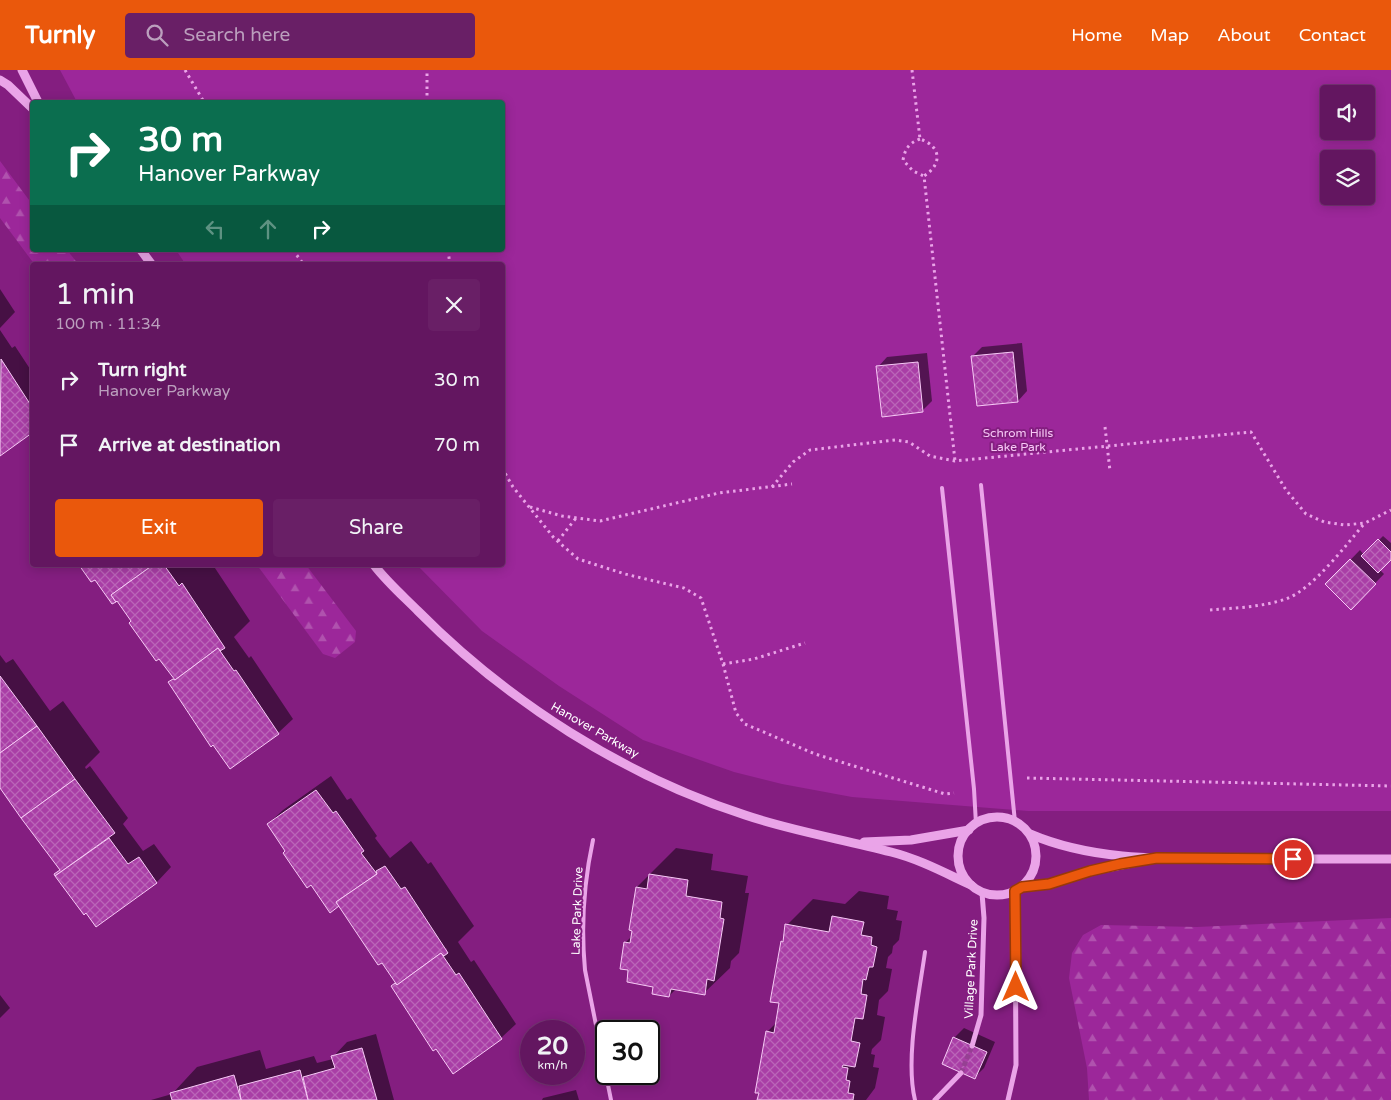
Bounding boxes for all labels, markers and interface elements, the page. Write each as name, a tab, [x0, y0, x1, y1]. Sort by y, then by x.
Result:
search box	[125, 13, 475, 58]
text: Turnly	[25, 21, 95, 50]
icon: search	[143, 21, 171, 49]
text: Search here	[183, 24, 290, 46]
text: Home	[1071, 24, 1122, 46]
text: Map	[1150, 24, 1189, 46]
text: About	[1217, 24, 1271, 46]
text: Contact	[1299, 24, 1366, 46]
map controls	[1320, 85, 1375, 205]
button: sound	[1320, 85, 1375, 140]
text: 30 m	[138, 119, 223, 161]
icon: right	[55, 120, 120, 185]
button: layers	[1320, 150, 1375, 205]
text: Hanover Parkway	[138, 161, 320, 187]
icon: left	[201, 215, 229, 243]
icon: ahead	[254, 215, 282, 243]
icon: right	[307, 215, 335, 243]
text: 1 min	[55, 276, 135, 313]
button: close	[428, 279, 480, 331]
text: 100 m · 11:34	[55, 314, 161, 334]
text: Turn right	[98, 359, 186, 381]
icon: right	[55, 366, 83, 394]
text: 30 m	[434, 369, 480, 391]
text: Hanover Parkway	[98, 381, 230, 401]
park label: Schrom Hills Lake Park	[983, 426, 1054, 454]
icon: arrive	[55, 431, 83, 459]
text: Arrive at destination	[98, 434, 281, 456]
text: 70 m	[434, 434, 480, 456]
button: Exit	[55, 499, 263, 557]
button: Share	[273, 499, 480, 557]
street label: Hanover Parkway	[549, 699, 642, 761]
pin	[1272, 838, 1314, 880]
icon: arrive	[1279, 845, 1307, 873]
street label: Lake Park Drive	[568, 866, 586, 955]
street label: Village Park Drive	[961, 919, 981, 1019]
position arrow	[989, 960, 1041, 1012]
speed limit sign: 30	[595, 1020, 660, 1085]
text: 20	[537, 1031, 568, 1061]
text: km/h	[537, 1058, 568, 1072]

